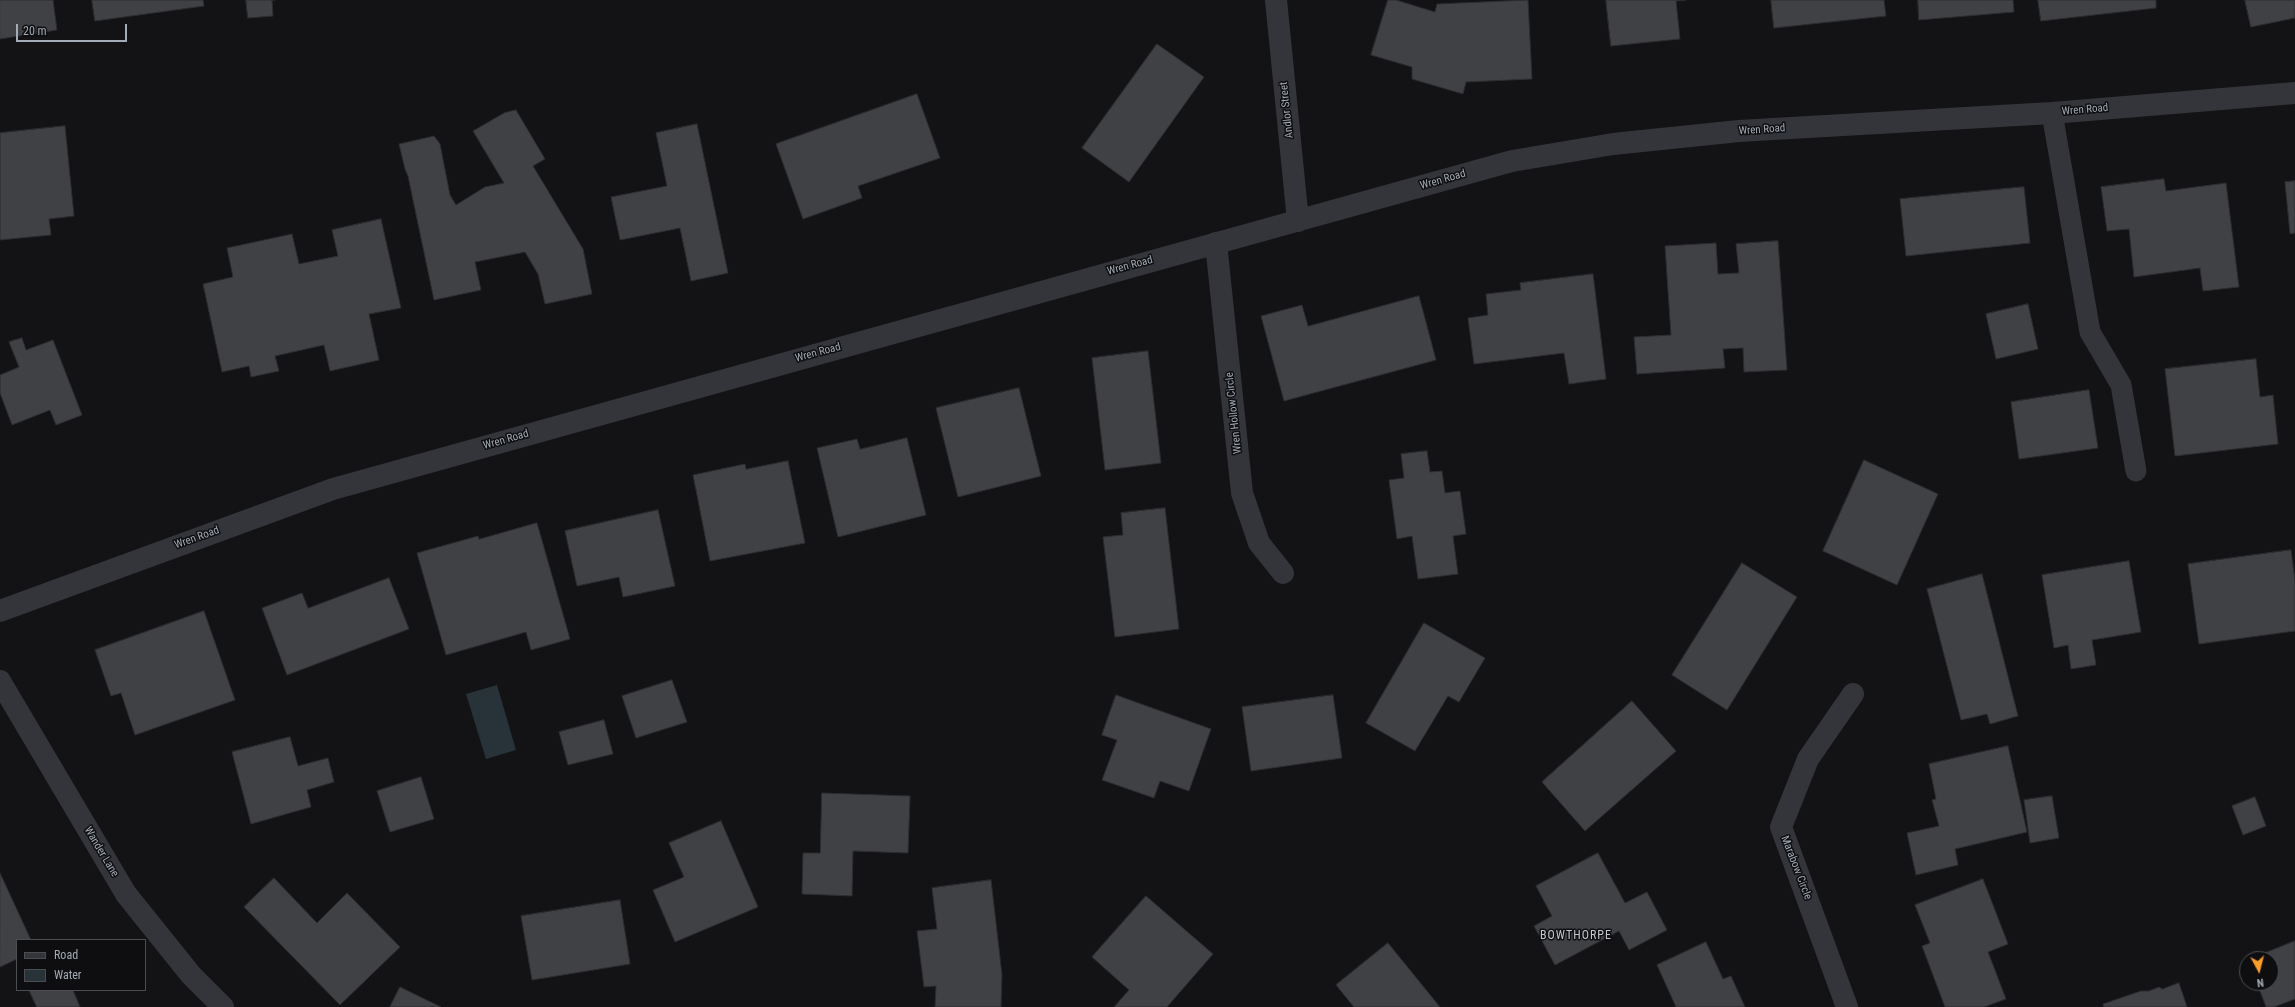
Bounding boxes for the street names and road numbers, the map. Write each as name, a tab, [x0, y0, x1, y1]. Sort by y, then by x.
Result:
street label: Andlor Street	[1277, 81, 1297, 139]
street label: Wren Road	[2061, 101, 2109, 119]
street label: Wren Road	[1738, 122, 1786, 138]
street label: Wren Road	[1419, 167, 1467, 193]
street label: Wren Road	[1106, 254, 1154, 278]
street label: Wren Road	[794, 341, 842, 365]
street label: Wren Hollow Circle	[1223, 372, 1245, 454]
street label: Wren Road	[482, 427, 530, 453]
street label: Wren Road	[173, 524, 221, 552]
street label: Wander Lane	[81, 824, 121, 880]
street label: Marabow Circle	[1778, 834, 1814, 902]

